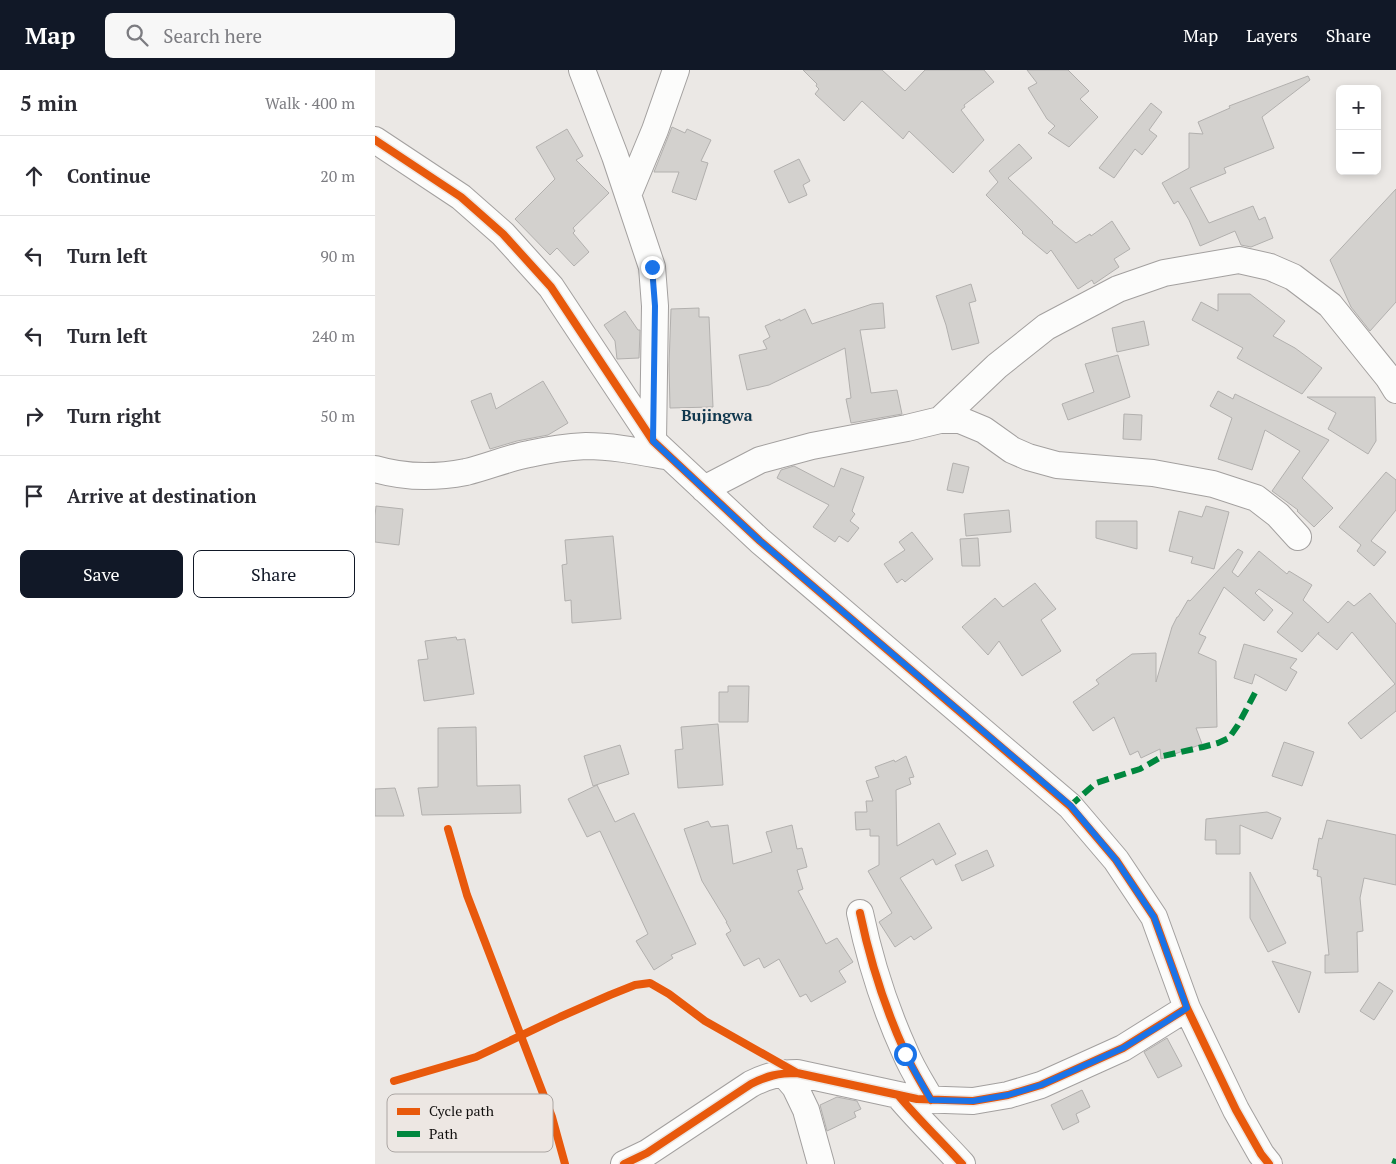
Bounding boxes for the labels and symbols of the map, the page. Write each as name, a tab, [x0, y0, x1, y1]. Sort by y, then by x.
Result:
route end	[641, 256, 664, 279]
district label: Bujingwa	[681, 404, 753, 426]
route start	[894, 1043, 917, 1066]
legend	[387, 1094, 553, 1152]
text: Cycle path	[429, 1101, 494, 1120]
text: Path	[429, 1124, 458, 1143]

